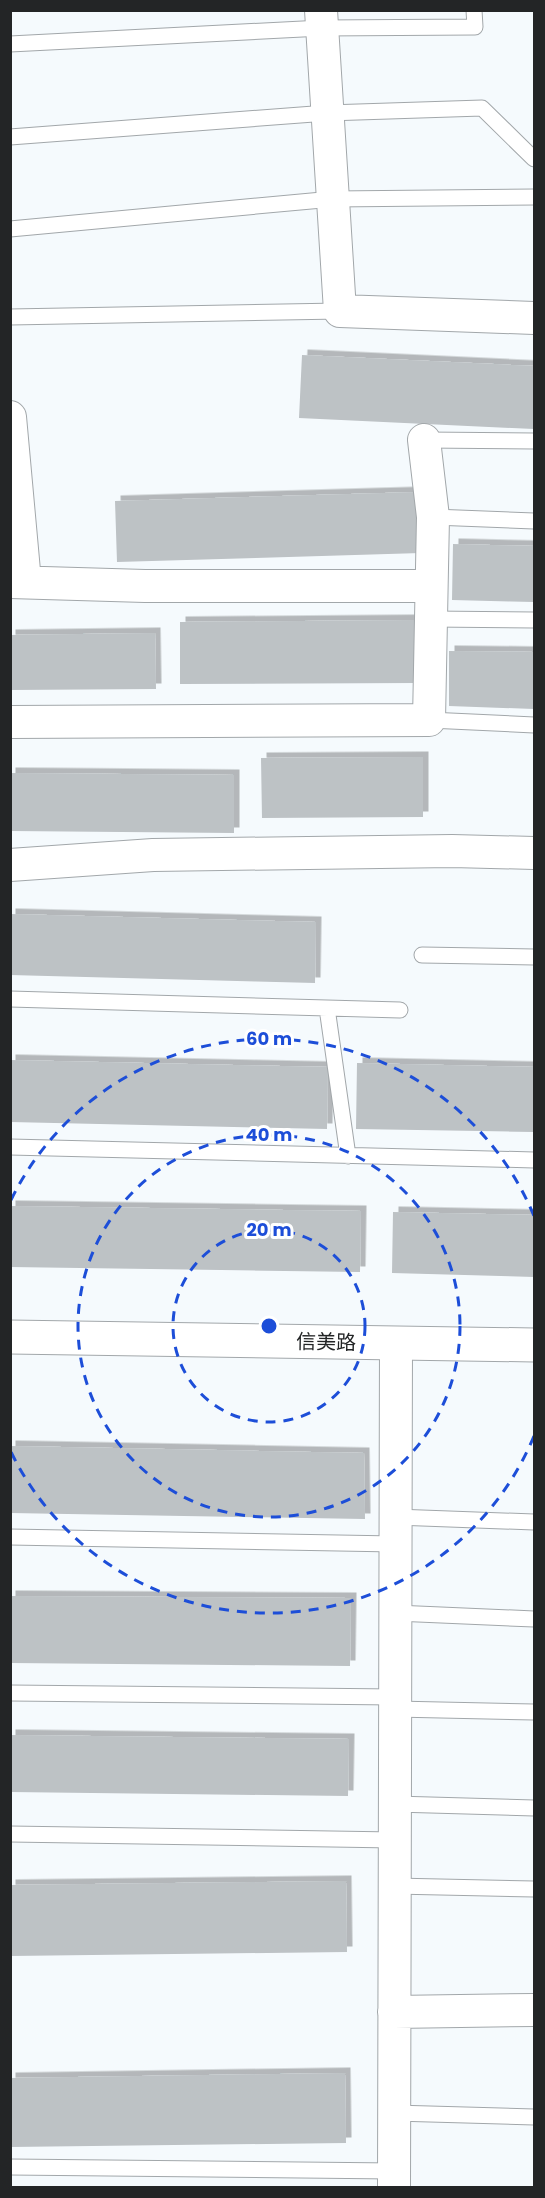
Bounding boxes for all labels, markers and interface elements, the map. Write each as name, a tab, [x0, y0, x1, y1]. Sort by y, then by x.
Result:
text: 60 m	[246, 1026, 292, 1051]
text: 40 m	[246, 1122, 292, 1147]
text: 20 m	[247, 1217, 291, 1242]
centre of rings	[259, 1316, 279, 1336]
street label: 信美路	[296, 1327, 356, 1357]

